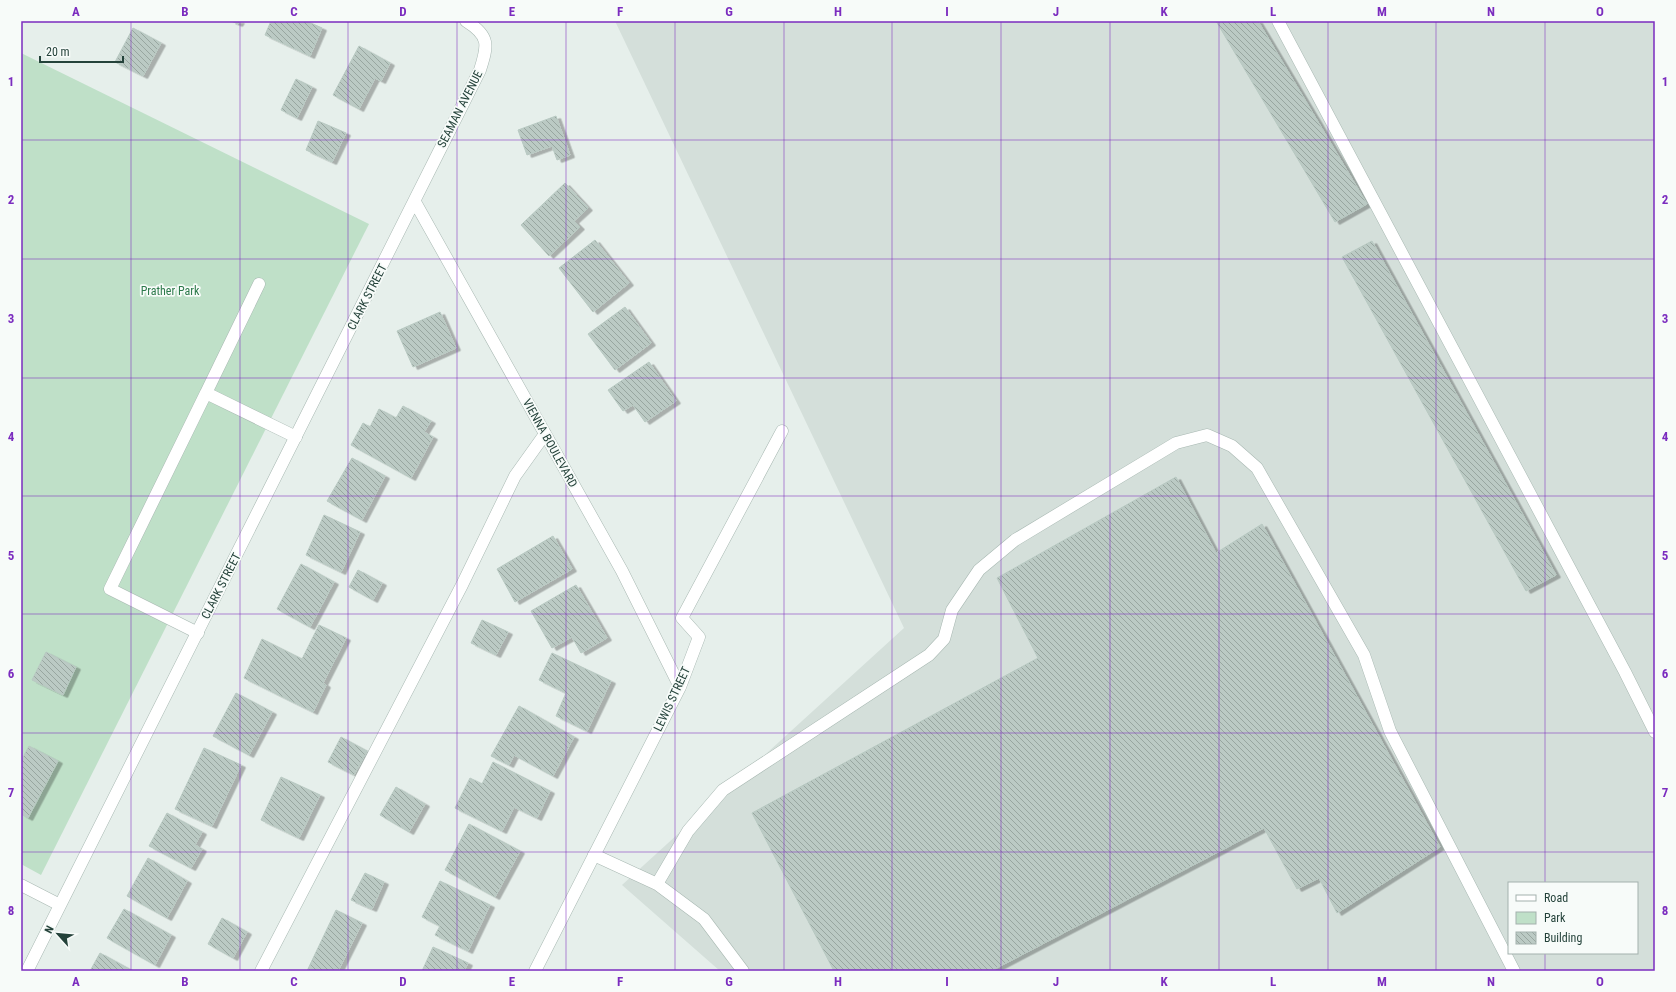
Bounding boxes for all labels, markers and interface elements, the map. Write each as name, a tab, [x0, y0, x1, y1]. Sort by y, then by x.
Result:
text: A	[72, 4, 80, 19]
text: B	[181, 4, 189, 19]
text: C	[290, 4, 298, 19]
text: D	[399, 4, 407, 19]
text: E	[509, 4, 516, 19]
text: F	[617, 4, 623, 19]
text: G	[725, 4, 733, 19]
text: H	[834, 4, 842, 19]
text: I	[945, 4, 949, 19]
text: J	[1053, 4, 1059, 19]
text: K	[1160, 4, 1168, 19]
text: L	[1270, 4, 1276, 19]
text: M	[1377, 4, 1387, 19]
text: N	[1487, 4, 1495, 19]
text: O	[1596, 4, 1604, 19]
scale bar	[40, 38, 123, 64]
text: 20 m	[46, 45, 70, 59]
street label: SEAMAN AVENUE	[435, 68, 485, 150]
text: 1	[8, 74, 14, 89]
text: 1	[1662, 74, 1668, 89]
text: 2	[8, 192, 15, 207]
text: 2	[1662, 192, 1669, 207]
street label: CLARK STREET	[344, 262, 390, 332]
park label: Prather Park	[141, 284, 200, 298]
text: 3	[8, 311, 14, 326]
text: 3	[1662, 311, 1668, 326]
street label: VIENNA BOULEVARD	[520, 396, 580, 490]
text: 4	[8, 429, 15, 444]
text: 4	[1662, 429, 1669, 444]
text: 5	[8, 548, 15, 563]
text: 5	[1662, 548, 1669, 563]
street label: CLARK STREET	[198, 551, 244, 621]
street label: LEWIS STREET	[651, 664, 693, 734]
text: 6	[8, 666, 15, 681]
text: 6	[1662, 666, 1669, 681]
text: 7	[8, 785, 15, 800]
text: 7	[1662, 785, 1669, 800]
legend	[1508, 882, 1638, 954]
text: Road	[1544, 891, 1568, 905]
text: 8	[8, 903, 14, 918]
text: 8	[1662, 903, 1668, 918]
text: Park	[1544, 911, 1566, 925]
north arrow	[38, 914, 78, 954]
text: N	[42, 924, 57, 936]
text: Building	[1544, 931, 1582, 945]
text: A	[72, 974, 80, 989]
text: B	[181, 974, 189, 989]
text: C	[290, 974, 298, 989]
text: D	[399, 974, 407, 989]
text: E	[509, 974, 516, 989]
text: F	[617, 974, 623, 989]
text: G	[725, 974, 733, 989]
text: H	[834, 974, 842, 989]
text: I	[945, 974, 949, 989]
text: J	[1053, 974, 1059, 989]
text: K	[1160, 974, 1168, 989]
text: L	[1270, 974, 1276, 989]
text: M	[1377, 974, 1387, 989]
text: N	[1487, 974, 1495, 989]
text: O	[1596, 974, 1604, 989]

